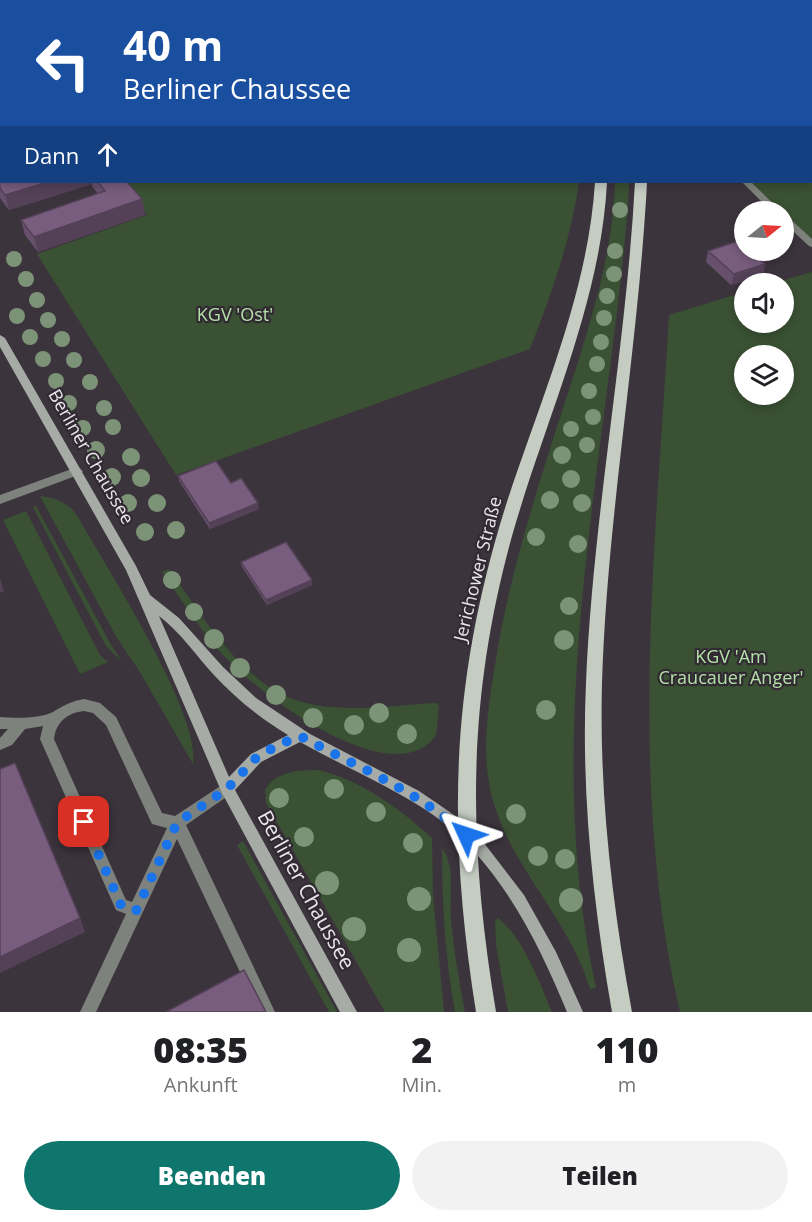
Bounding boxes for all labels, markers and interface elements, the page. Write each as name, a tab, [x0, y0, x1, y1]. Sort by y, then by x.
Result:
text: 40 m	[123, 16, 223, 73]
icon: left	[24, 24, 102, 102]
text: Berliner Chaussee	[123, 70, 351, 107]
icon: ahead	[91, 138, 124, 171]
text: Dann	[24, 140, 79, 170]
north arrow	[734, 201, 794, 261]
map controls	[734, 201, 794, 405]
button: sound	[734, 273, 794, 333]
park label: KGV 'Ost'	[197, 302, 273, 326]
button: layers	[734, 345, 794, 405]
street label: Berliner Chaussee	[43, 385, 140, 528]
street label: Jerichower Straße	[447, 494, 507, 646]
park label: KGV 'Am Craucauer Anger'	[658, 644, 804, 689]
pin	[58, 796, 109, 847]
position arrow	[434, 803, 498, 867]
icon: arrive	[67, 805, 100, 838]
street label: Berliner Chaussee	[252, 805, 362, 974]
text: 08:35	[153, 1025, 248, 1074]
text: 2	[411, 1025, 432, 1074]
text: 110	[595, 1025, 659, 1074]
text: Ankunft	[164, 1071, 238, 1098]
text: Min.	[401, 1071, 442, 1098]
text: m	[618, 1071, 636, 1098]
button: Beenden	[24, 1141, 400, 1210]
button: Teilen	[412, 1141, 788, 1210]

